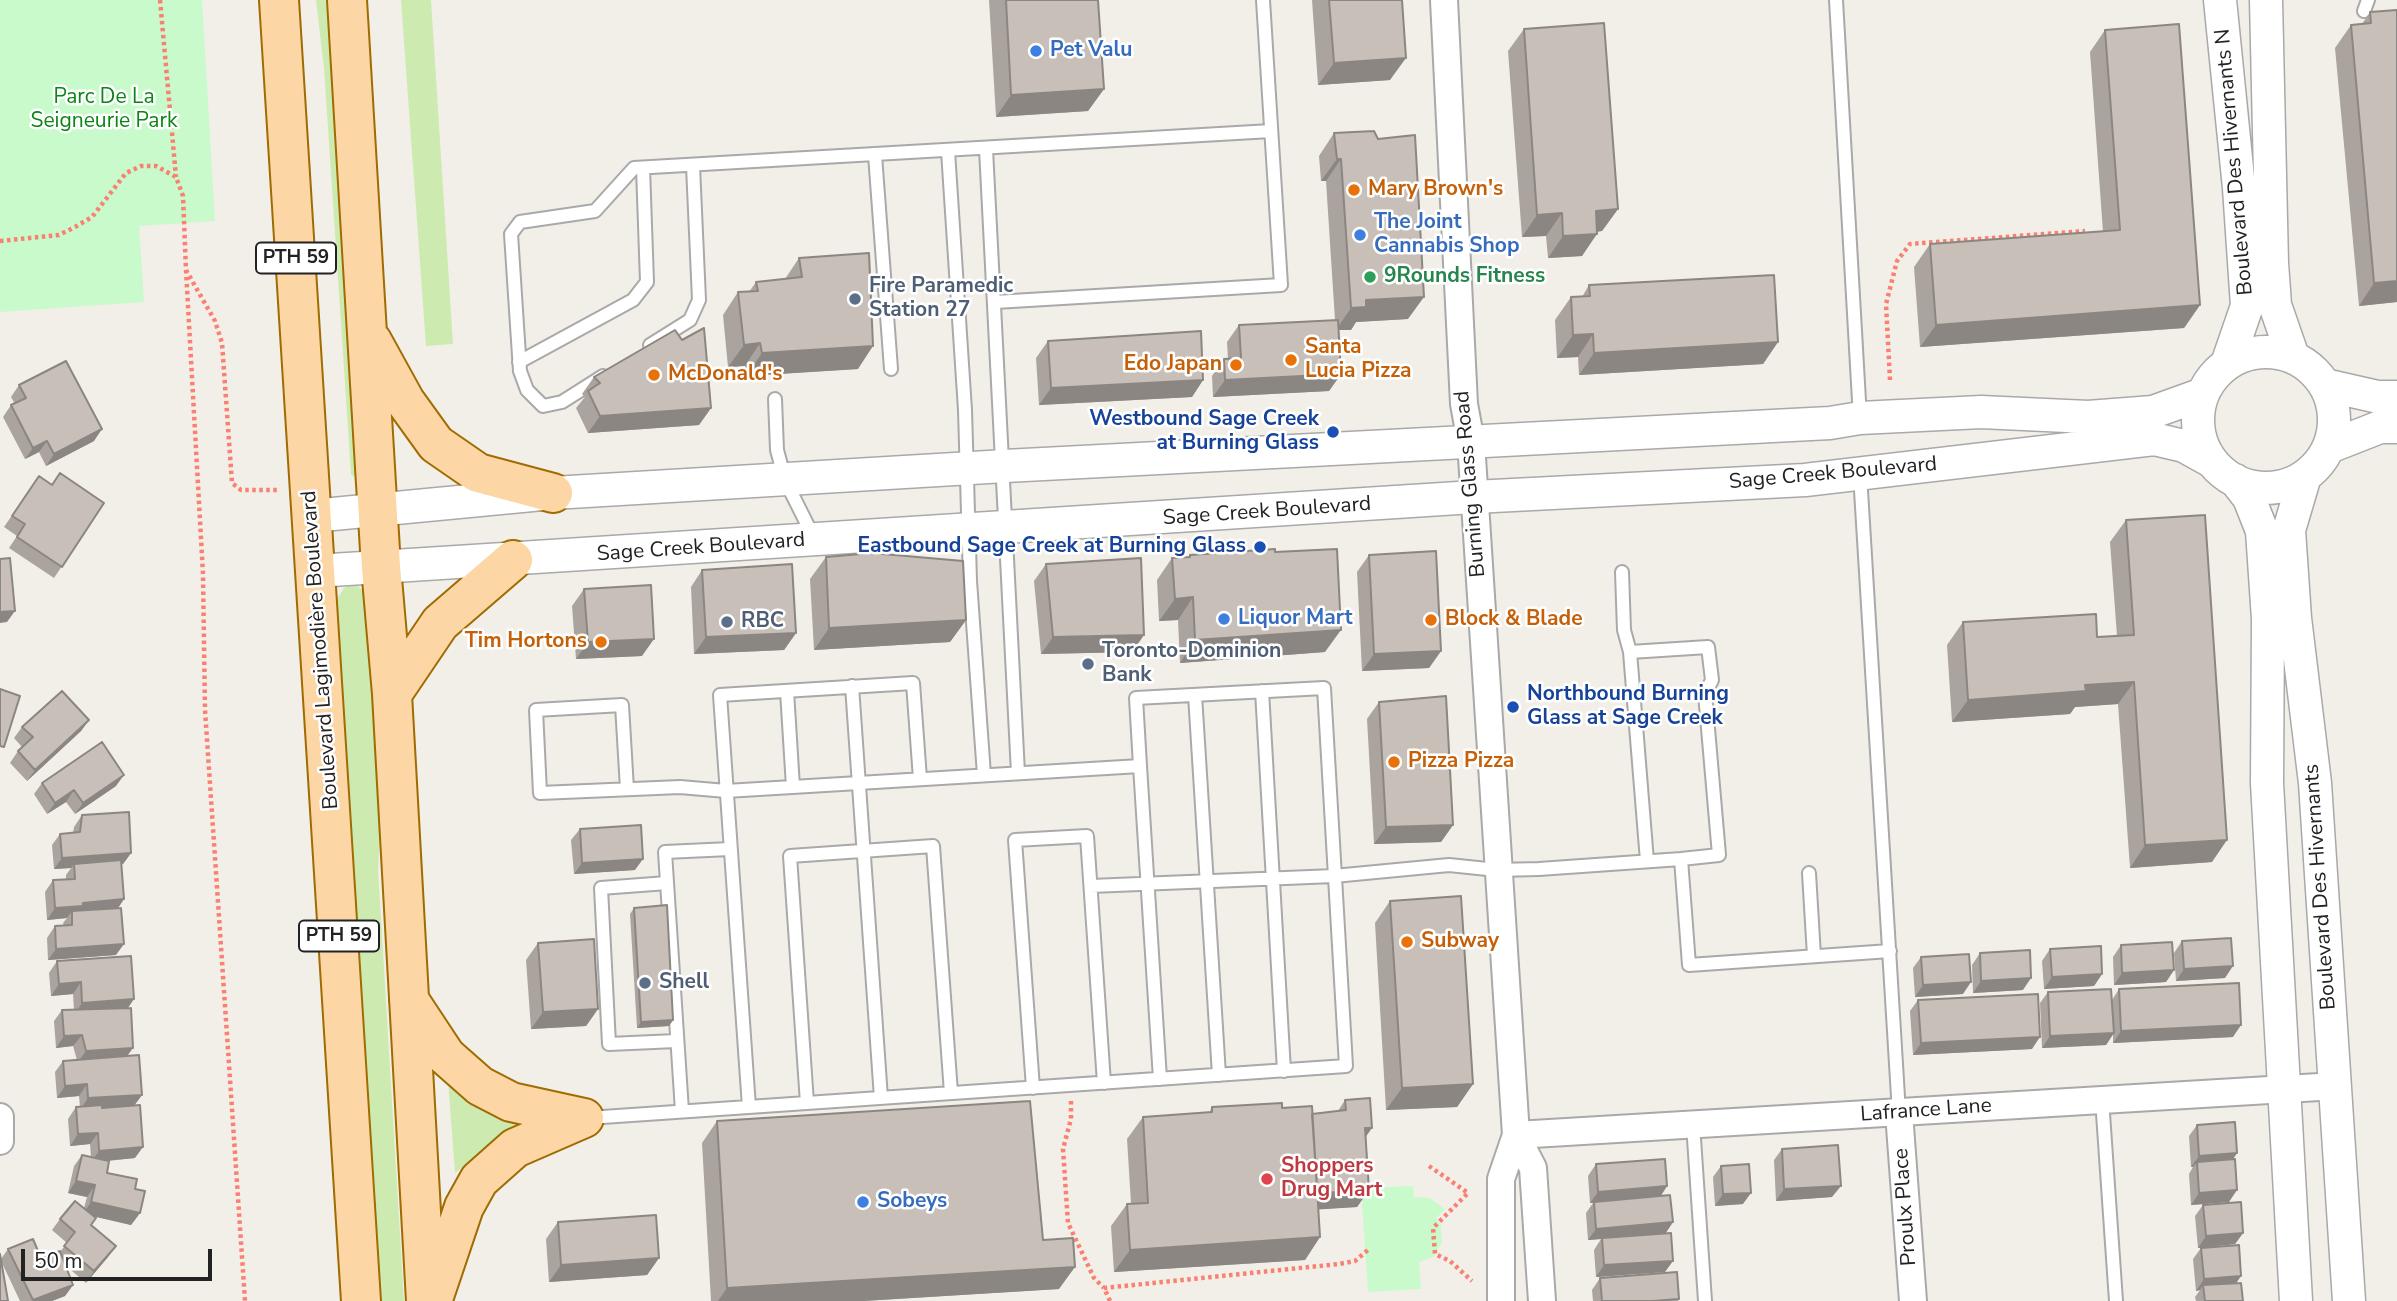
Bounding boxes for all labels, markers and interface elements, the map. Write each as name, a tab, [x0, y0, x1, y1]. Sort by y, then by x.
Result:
street label: Boulevard Des Hivernants N	[2211, 28, 2259, 296]
place label: Pet Valu	[1050, 38, 1132, 64]
marker: Pet Valu	[1028, 43, 1044, 59]
park label: Parc De La Seigneurie Park	[30, 85, 178, 135]
place label: Mary Brown's	[1368, 177, 1503, 203]
marker: Mary Brown's	[1346, 182, 1362, 198]
place label: The Joint Cannabis Shop	[1374, 210, 1520, 260]
marker: The Joint Cannabis Shop	[1352, 227, 1368, 243]
road number: PTH 59	[256, 242, 336, 274]
place label: 9Rounds Fitness	[1384, 264, 1545, 290]
marker: 9Rounds Fitness	[1362, 269, 1378, 285]
place label: Fire Paramedic Station 27	[869, 274, 1013, 324]
marker: Fire Paramedic Station 27	[847, 291, 863, 307]
place label: Santa Lucia Pizza	[1305, 335, 1412, 385]
place label: Edo Japan	[1124, 352, 1222, 378]
marker: Santa Lucia Pizza	[1283, 352, 1299, 368]
marker: Edo Japan	[1228, 357, 1244, 373]
place label: McDonald's	[668, 362, 783, 388]
marker: McDonald's	[646, 367, 662, 383]
street label: Burning Glass Road	[1450, 390, 1492, 578]
place label: Westbound Sage Creek at Burning Glass	[1089, 407, 1319, 457]
marker: Westbound Sage Creek at Burning Glass	[1325, 424, 1341, 440]
street label: Sage Creek Boulevard	[1728, 452, 1938, 496]
street label: Boulevard Lagimodière Boulevard	[297, 490, 345, 810]
street label: Sage Creek Boulevard	[1162, 492, 1372, 532]
street label: Sage Creek Boulevard	[596, 528, 806, 568]
place label: Eastbound Sage Creek at Burning Glass	[858, 534, 1246, 560]
marker: Eastbound Sage Creek at Burning Glass	[1252, 539, 1268, 555]
place label: Liquor Mart	[1238, 606, 1353, 632]
place label: Block & Blade	[1445, 607, 1583, 633]
place label: RBC	[741, 609, 784, 635]
marker: Liquor Mart	[1216, 611, 1232, 627]
marker: Block & Blade	[1423, 612, 1439, 628]
marker: RBC	[719, 614, 735, 630]
place label: Tim Hortons	[465, 629, 587, 655]
marker: Tim Hortons	[593, 634, 609, 650]
place label: Toronto-Dominion Bank	[1102, 639, 1281, 689]
marker: Toronto-Dominion Bank	[1080, 656, 1096, 672]
place label: Northbound Burning Glass at Sage Creek	[1527, 682, 1729, 732]
marker: Northbound Burning Glass at Sage Creek	[1505, 699, 1521, 715]
place label: Pizza Pizza	[1408, 749, 1514, 775]
marker: Pizza Pizza	[1386, 754, 1402, 770]
street label: Boulevard Des Hivernants	[2300, 763, 2342, 1011]
road number: PTH 59	[299, 920, 379, 952]
place label: Subway	[1421, 929, 1499, 955]
marker: Subway	[1399, 934, 1415, 950]
place label: Shell	[659, 970, 709, 996]
marker: Shell	[637, 975, 653, 991]
street label: Lafrance Lane	[1859, 1094, 1993, 1128]
street label: Proulx Place	[1889, 1147, 1923, 1267]
place label: Shoppers Drug Mart	[1281, 1154, 1382, 1204]
marker: Shoppers Drug Mart	[1259, 1171, 1275, 1187]
place label: Sobeys	[877, 1189, 947, 1215]
marker: Sobeys	[855, 1194, 871, 1210]
scale bar	[24, 1234, 215, 1278]
text: 50 m	[34, 1247, 83, 1275]

